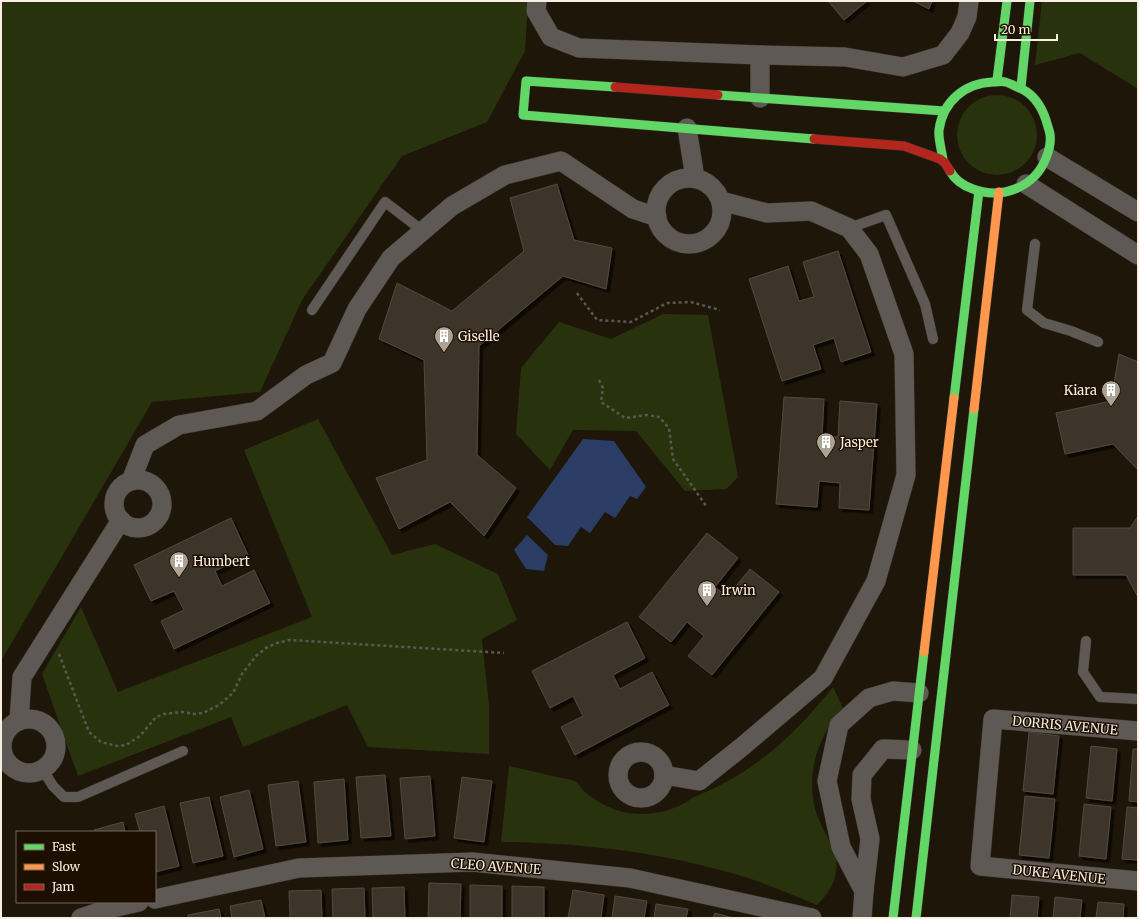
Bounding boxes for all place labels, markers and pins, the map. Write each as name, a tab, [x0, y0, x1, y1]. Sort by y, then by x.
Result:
building icon: Giselle	[433, 325, 455, 353]
place label: Giselle	[458, 328, 500, 345]
building icon: Kiara	[1100, 379, 1122, 407]
place label: Kiara	[1064, 382, 1097, 399]
building icon: Jasper	[815, 431, 837, 459]
place label: Jasper	[839, 434, 879, 451]
building icon: Humbert	[168, 550, 190, 578]
place label: Humbert	[193, 553, 250, 570]
building icon: Irwin	[696, 579, 718, 607]
place label: Irwin	[721, 582, 756, 599]

